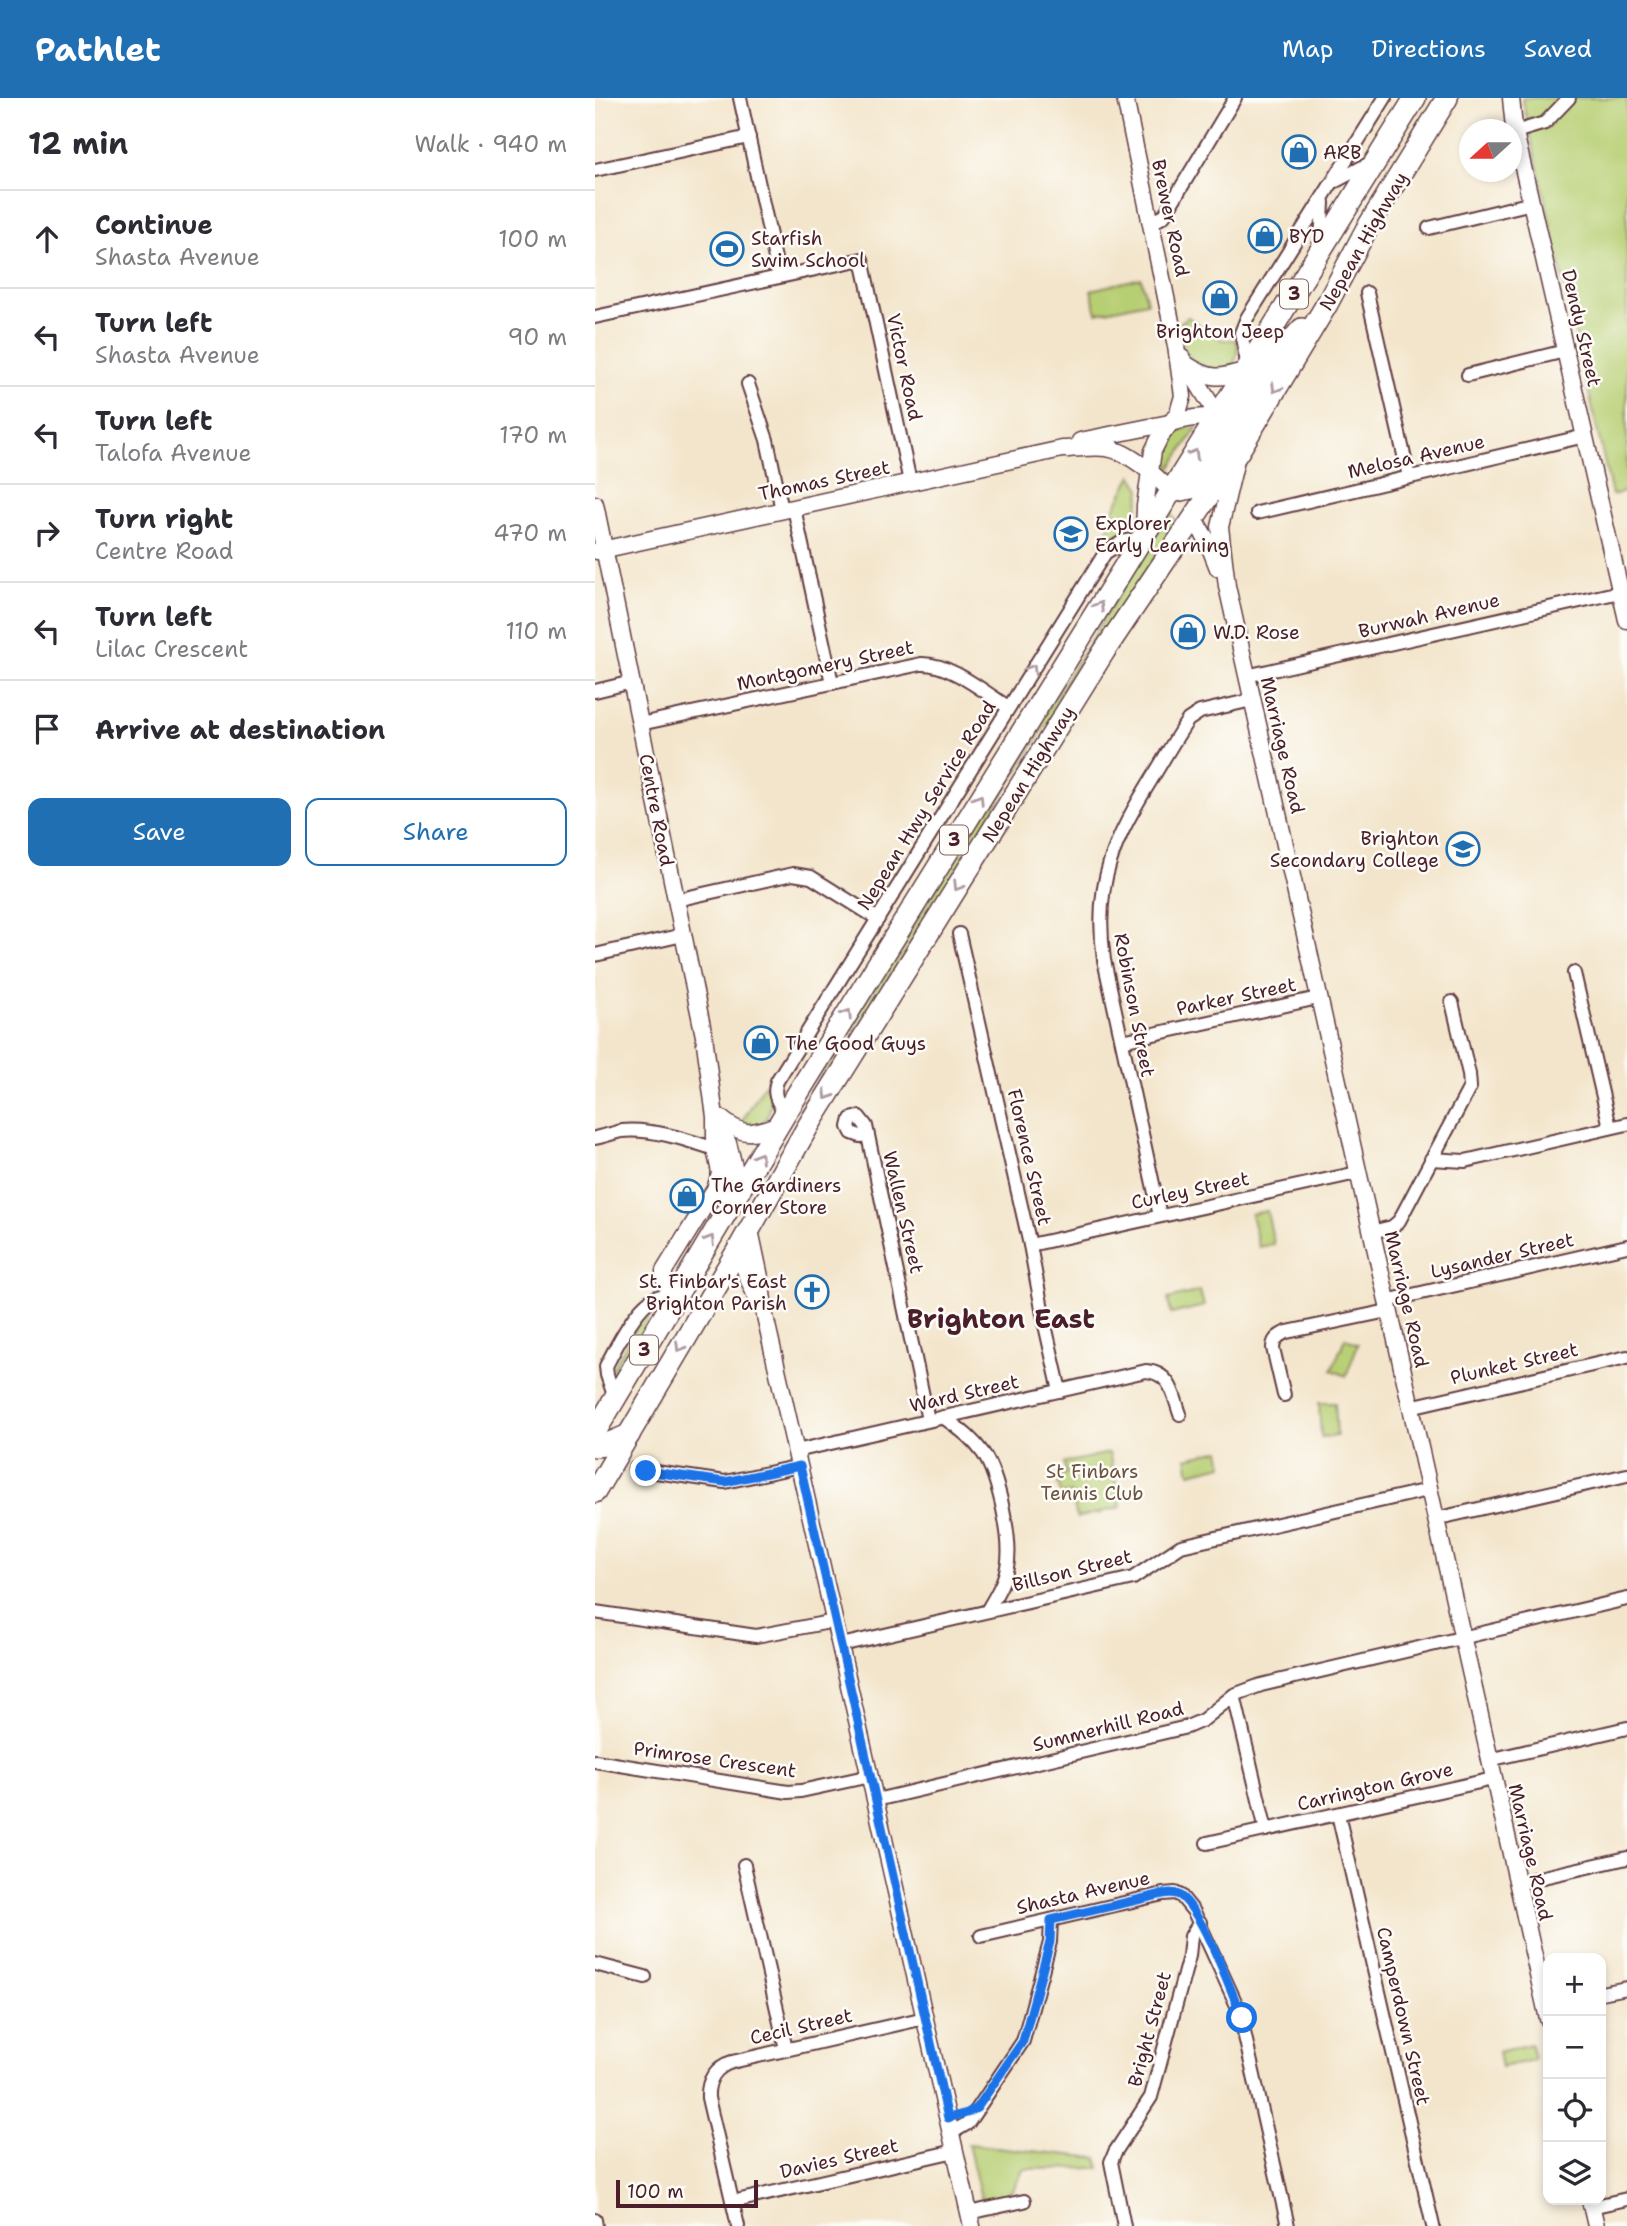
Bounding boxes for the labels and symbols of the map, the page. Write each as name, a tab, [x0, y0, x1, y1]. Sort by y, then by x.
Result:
north arrow	[1459, 119, 1522, 182]
shop icon: ARB	[1280, 133, 1318, 171]
place label: ARB	[1323, 140, 1361, 165]
street label: Brewer Road	[1146, 157, 1195, 279]
street label: Nepean Highway	[1313, 167, 1413, 315]
shop icon: BYD	[1246, 217, 1284, 255]
place label: BYD	[1289, 224, 1324, 249]
place label: Starfish Swim School	[751, 226, 865, 273]
sports icon: Starfish Swim School	[708, 230, 746, 268]
street label: Dendy Street	[1556, 267, 1607, 389]
shop icon: Brighton Jeep	[1201, 279, 1239, 317]
road number: 3	[1280, 280, 1308, 308]
street label: Victor Road	[881, 311, 928, 423]
place label: Brighton Jeep	[1156, 319, 1284, 344]
one-way arrow	[1272, 380, 1285, 393]
street label: Melosa Avenue	[1345, 429, 1487, 484]
one-way arrow	[1186, 448, 1199, 461]
street label: Thomas Street	[756, 454, 892, 507]
place label: Explorer Early Learning	[1095, 511, 1229, 558]
school or university icon: Explorer Early Learning	[1052, 515, 1090, 553]
street label: Burwah Avenue	[1356, 587, 1502, 644]
one-way arrow	[1090, 600, 1103, 613]
shop icon: W.D. Rose	[1169, 613, 1207, 651]
place label: W.D. Rose	[1213, 620, 1300, 645]
street label: Montgomery Street	[734, 635, 916, 696]
one-way arrow	[1024, 663, 1037, 676]
street label: Marriage Road	[1255, 674, 1310, 816]
street label: Nepean Hwy Service Road	[852, 696, 1001, 915]
street label: Nepean Highway	[976, 701, 1080, 847]
street label: Centre Road	[633, 752, 680, 869]
one-way arrow	[971, 794, 984, 807]
road number: 3	[940, 826, 968, 854]
place label: Brighton Secondary College	[1270, 826, 1439, 873]
school or university icon: Brighton Secondary College	[1444, 830, 1482, 868]
one-way arrow	[953, 878, 966, 891]
street label: Robinson Street	[1108, 931, 1161, 1079]
street label: Parker Street	[1174, 972, 1298, 1021]
one-way arrow	[838, 1008, 851, 1021]
shop icon: The Good Guys	[742, 1024, 780, 1062]
place label: The Good Guys	[785, 1031, 926, 1056]
street label: Florence Street	[1002, 1086, 1057, 1228]
one-way arrow	[824, 1087, 837, 1100]
street label: Wallen Street	[877, 1148, 930, 1276]
one-way arrow	[751, 1152, 764, 1165]
street label: Curley Street	[1129, 1166, 1251, 1215]
place label: The Gardiners Corner Store	[711, 1173, 842, 1220]
shop icon: The Gardiners Corner Store	[668, 1177, 706, 1215]
street label: Lysander Street	[1428, 1227, 1576, 1284]
street label: Marriage Road	[1379, 1228, 1434, 1370]
one-way arrow	[702, 1234, 715, 1247]
place label: St. Finbar's East Brighton Parish	[639, 1269, 787, 1316]
church icon: St. Finbar's East Brighton Parish	[793, 1273, 831, 1311]
district label: Brighton East	[907, 1301, 1095, 1336]
road number: 3	[630, 1336, 658, 1364]
street label: Plunket Street	[1448, 1337, 1580, 1390]
one-way arrow	[676, 1339, 689, 1352]
street label: Ward Street	[907, 1369, 1021, 1418]
route end	[630, 1455, 661, 1486]
park label: St Finbars Tennis Club	[1040, 1459, 1144, 1506]
street label: Billson Street	[1010, 1544, 1135, 1597]
street label: Summerhill Road	[1030, 1696, 1186, 1757]
street label: Primrose Crescent	[632, 1736, 798, 1783]
street label: Carrington Grove	[1295, 1756, 1456, 1817]
street label: Marriage Road	[1503, 1781, 1558, 1923]
street label: Shasta Avenue	[1014, 1865, 1152, 1920]
street label: Camperdown Street	[1371, 1924, 1436, 2108]
street label: Bright Street	[1122, 1969, 1177, 2090]
route start	[1226, 2002, 1257, 2033]
street label: Cecil Street	[748, 2003, 855, 2050]
street label: Davies Street	[778, 2133, 901, 2184]
scale bar	[616, 2177, 758, 2209]

